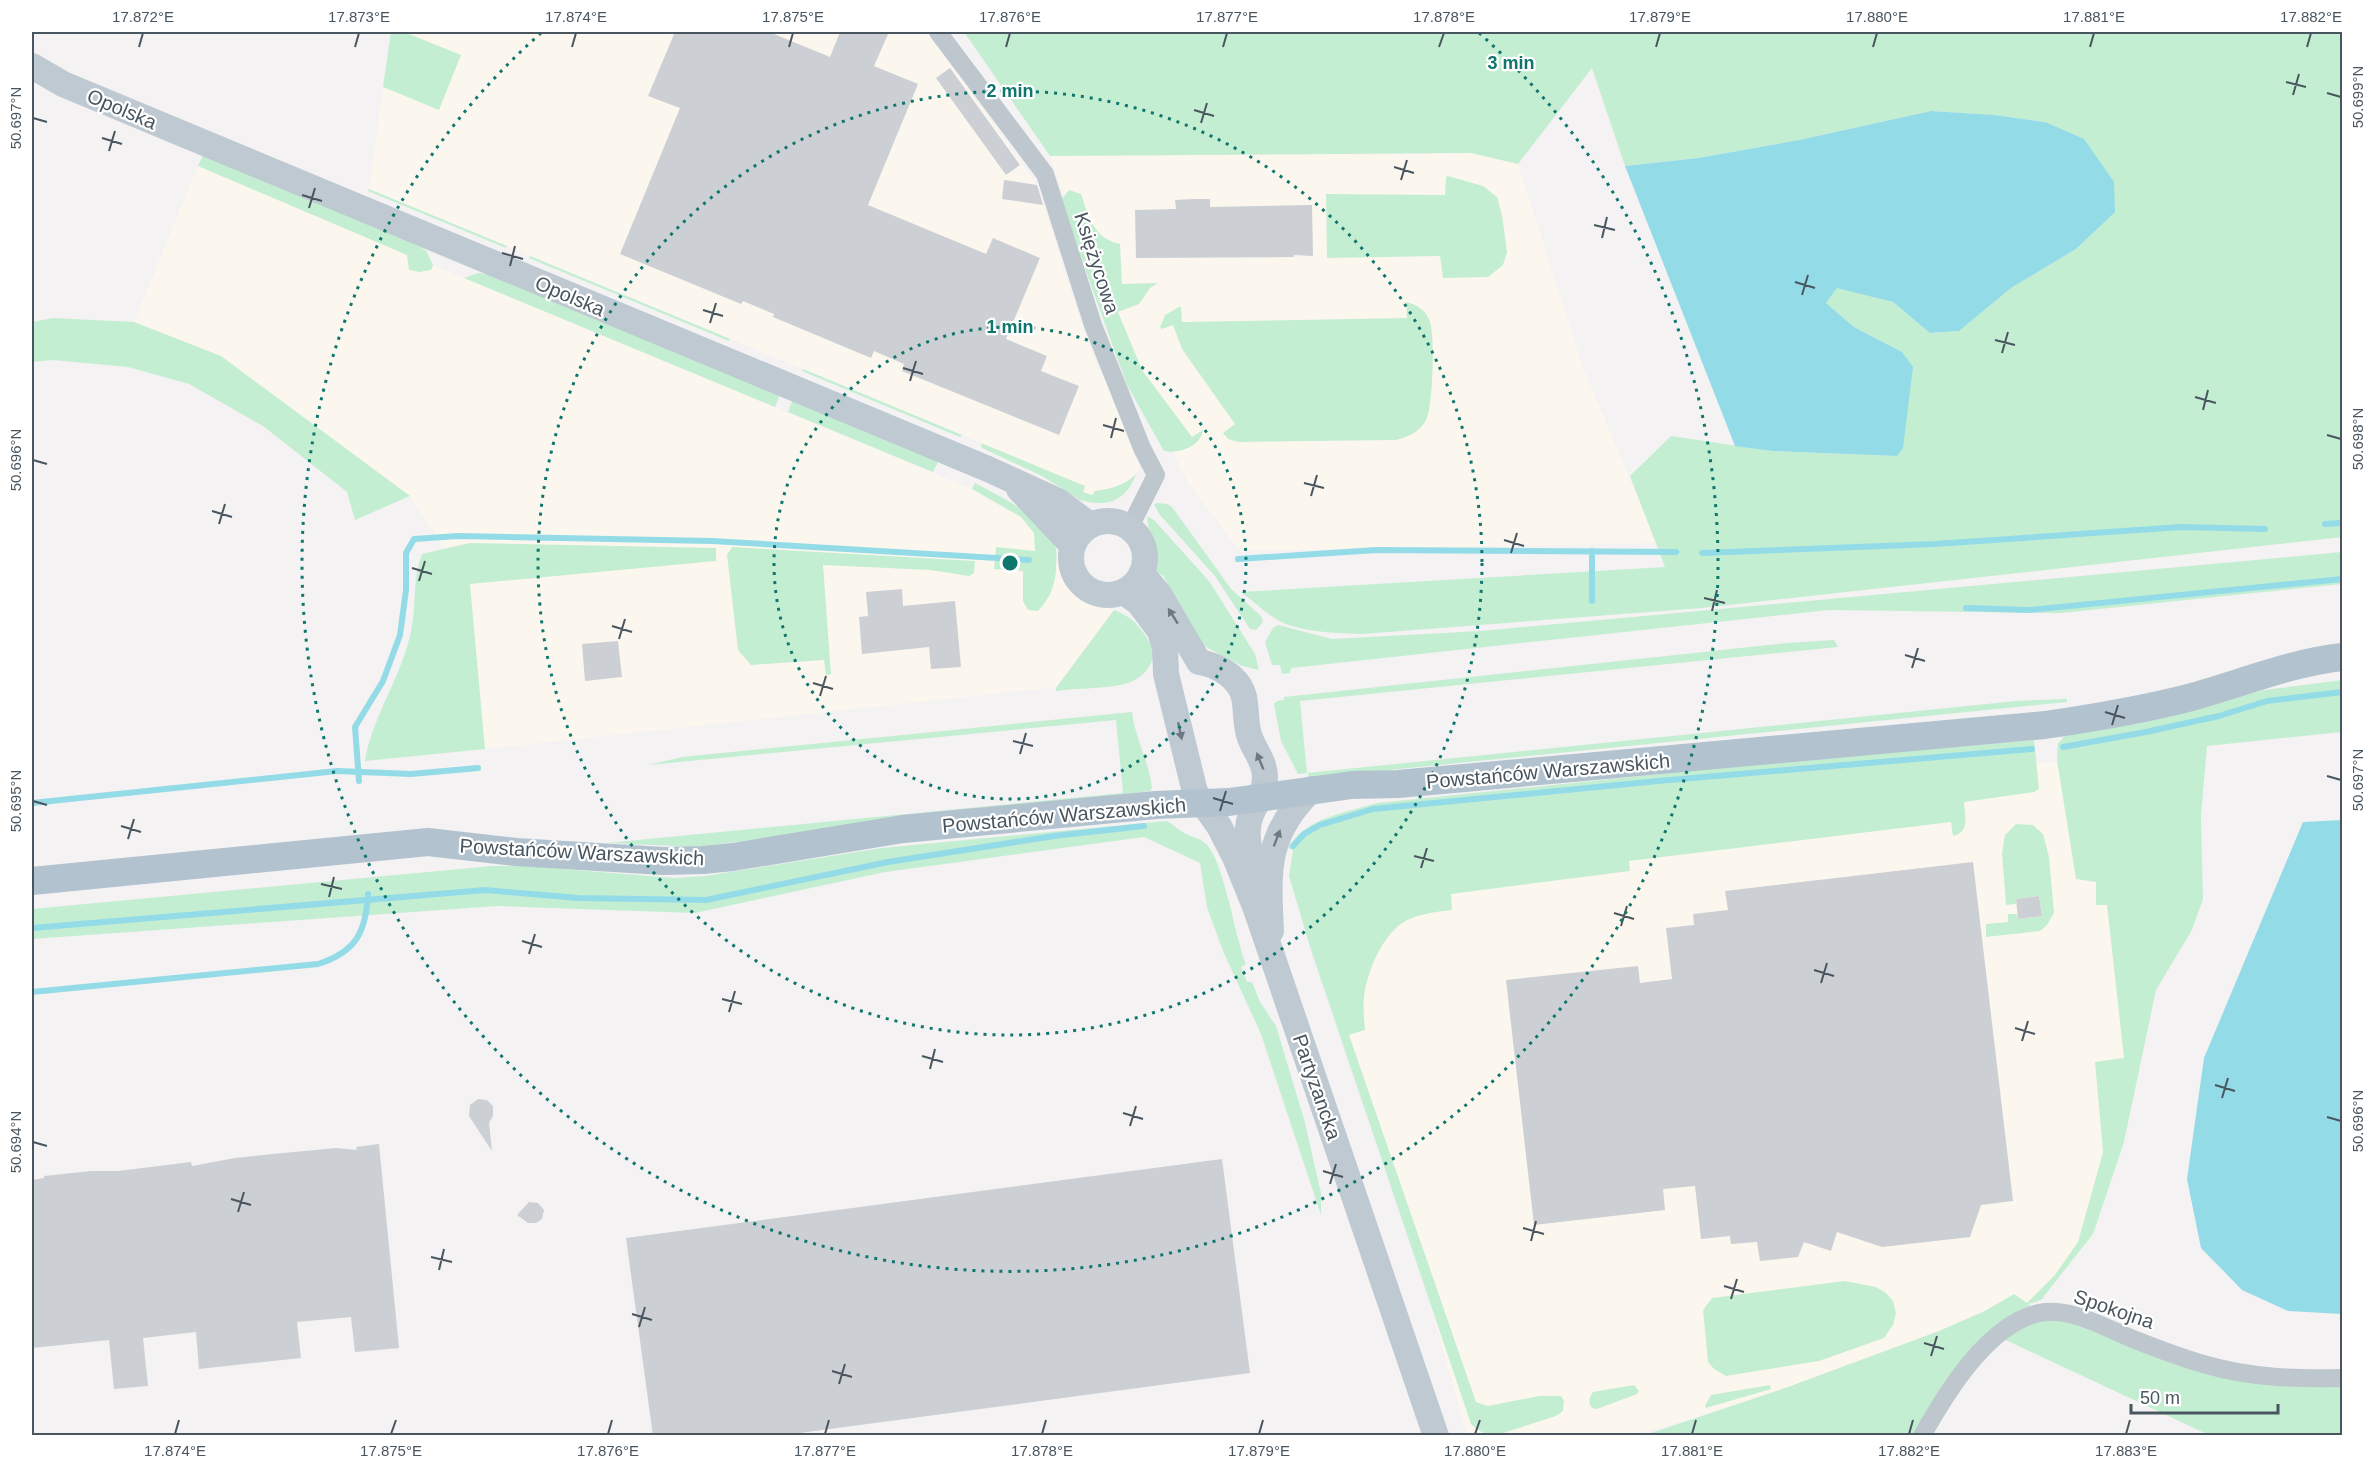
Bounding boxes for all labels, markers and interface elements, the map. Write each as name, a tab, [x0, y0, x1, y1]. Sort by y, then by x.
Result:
text: 17.872°E	[112, 8, 174, 25]
text: 17.873°E	[328, 8, 390, 25]
text: 17.874°E	[545, 8, 607, 25]
text: 17.875°E	[762, 8, 824, 25]
text: 17.876°E	[979, 8, 1041, 25]
text: 17.877°E	[1196, 8, 1258, 25]
text: 17.878°E	[1413, 8, 1475, 25]
text: 17.879°E	[1629, 8, 1691, 25]
text: 17.880°E	[1846, 8, 1908, 25]
text: 17.881°E	[2063, 8, 2125, 25]
text: 17.882°E	[2280, 8, 2342, 25]
text: 3 min	[1487, 53, 1535, 73]
text: 50.699°N	[2349, 66, 2366, 128]
text: 2 min	[986, 81, 1034, 101]
street label: Opolska	[84, 85, 161, 134]
text: 50.697°N	[7, 87, 24, 149]
street label: Księżycowa	[1070, 209, 1124, 317]
street label: Opolska	[532, 272, 609, 321]
text: 1 min	[986, 317, 1034, 337]
text: 50.698°N	[2349, 408, 2366, 470]
text: 50.696°N	[7, 429, 24, 491]
centre of rings	[1000, 553, 1020, 573]
one-way arrow	[1168, 608, 1179, 625]
one-way arrow	[1175, 721, 1185, 740]
street label: Powstańców Warszawskich	[1425, 749, 1671, 793]
text: 50.697°N	[2349, 749, 2366, 811]
one-way arrow	[1255, 752, 1265, 770]
text: 50.695°N	[7, 770, 24, 832]
street label: Powstańców Warszawskich	[941, 793, 1187, 837]
one-way arrow	[1273, 829, 1282, 847]
street label: Powstańców Warszawskich	[459, 835, 705, 869]
street label: Partyzancka	[1289, 1031, 1346, 1143]
text: 50.696°N	[2349, 1090, 2366, 1152]
text: 50.694°N	[7, 1111, 24, 1173]
street label: Spokojna	[2071, 1285, 2158, 1333]
scale bar	[2131, 1377, 2278, 1415]
text: 50 m	[2140, 1388, 2180, 1408]
text: 17.874°E	[144, 1442, 206, 1459]
text: 17.875°E	[360, 1442, 422, 1459]
text: 17.876°E	[577, 1442, 639, 1459]
text: 17.877°E	[794, 1442, 856, 1459]
text: 17.878°E	[1011, 1442, 1073, 1459]
text: 17.879°E	[1228, 1442, 1290, 1459]
text: 17.880°E	[1444, 1442, 1506, 1459]
text: 17.881°E	[1661, 1442, 1723, 1459]
text: 17.882°E	[1878, 1442, 1940, 1459]
text: 17.883°E	[2095, 1442, 2157, 1459]

